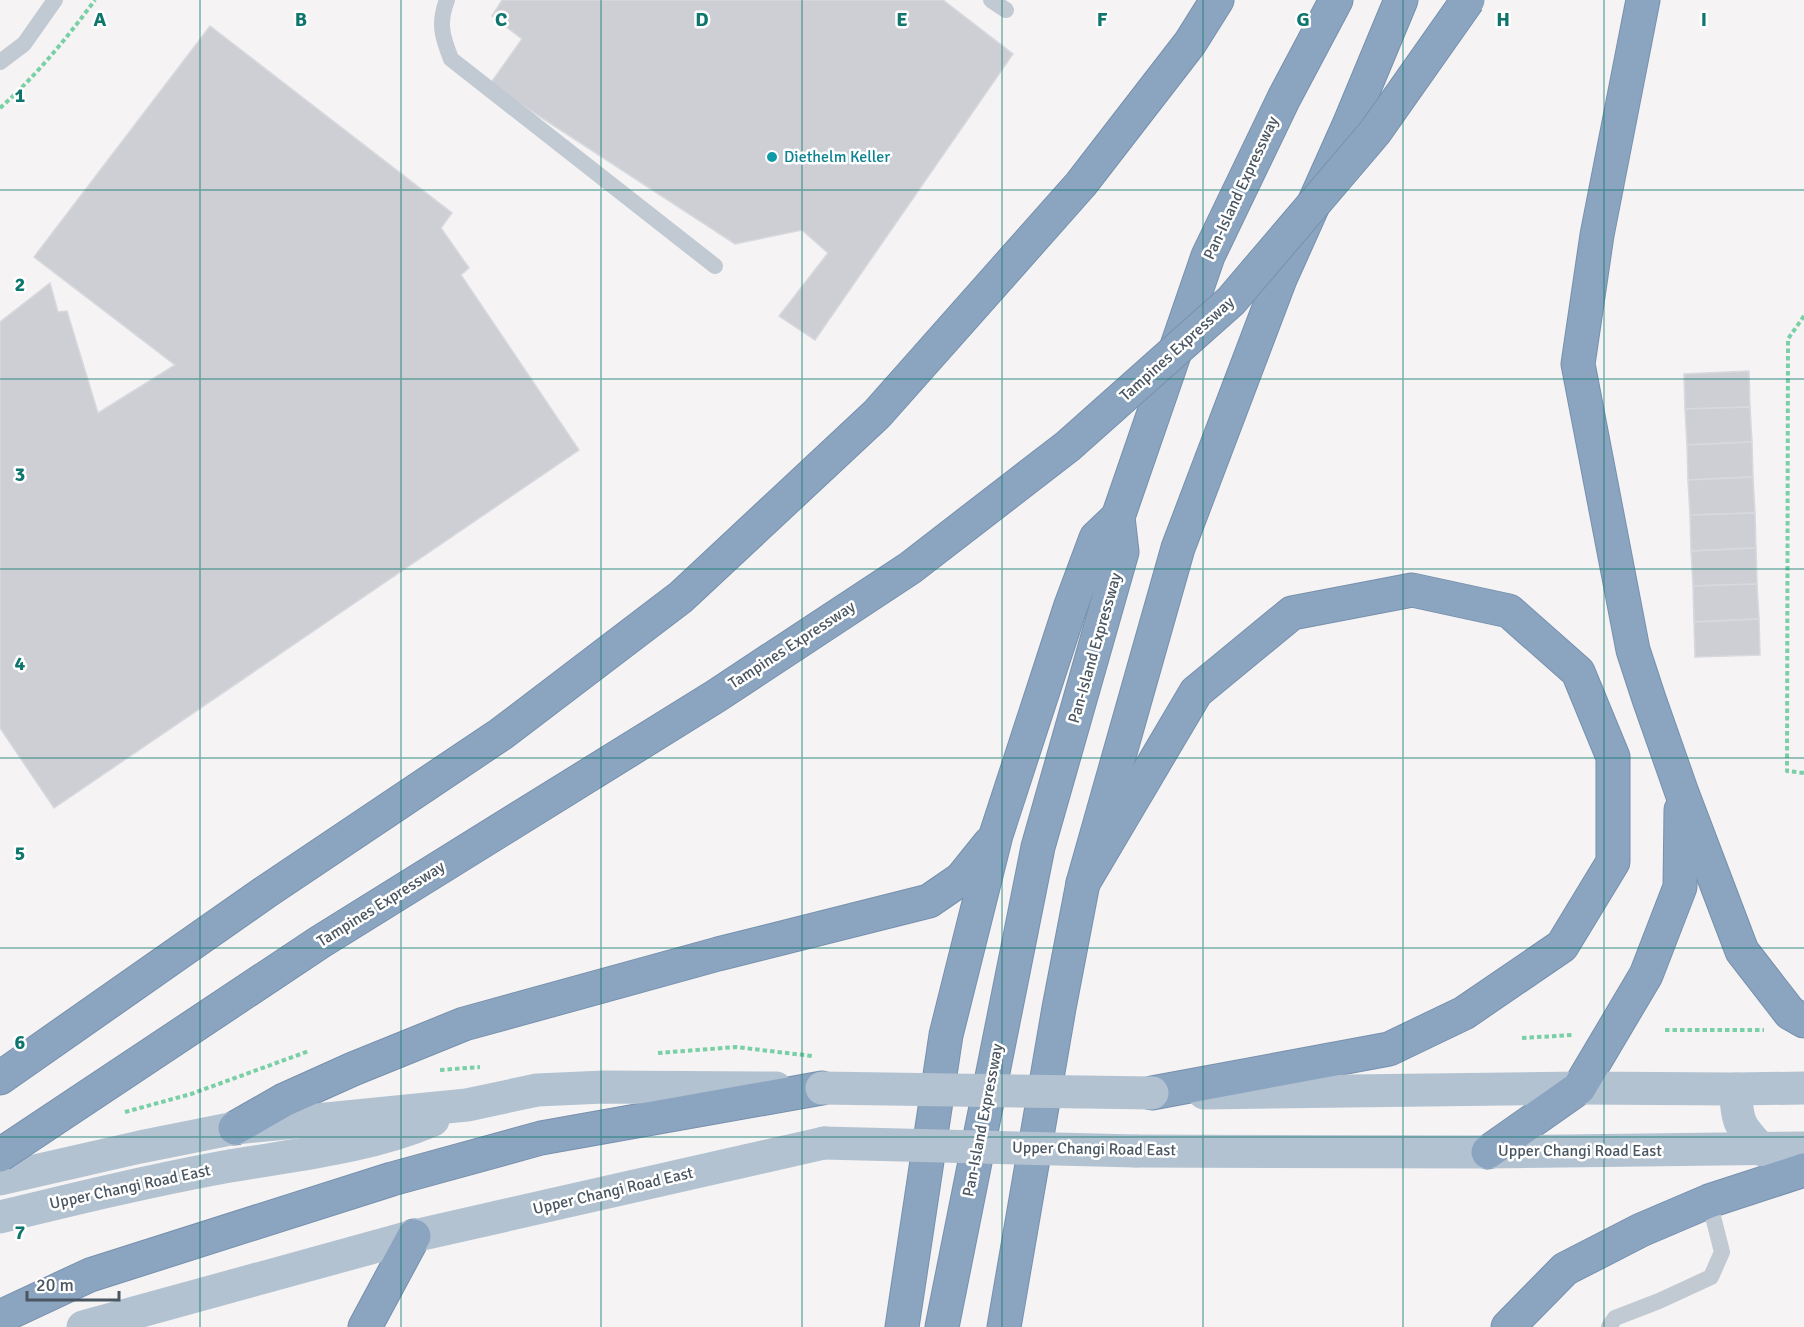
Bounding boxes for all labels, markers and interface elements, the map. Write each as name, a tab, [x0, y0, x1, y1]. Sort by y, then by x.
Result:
text: A	[94, 7, 107, 32]
text: B	[295, 7, 307, 32]
text: C	[495, 7, 507, 32]
text: D	[695, 7, 709, 32]
text: E	[896, 7, 908, 32]
text: F	[1097, 7, 1108, 32]
text: G	[1296, 7, 1310, 32]
text: H	[1496, 7, 1510, 32]
text: I	[1701, 7, 1707, 32]
text: 1	[15, 83, 26, 108]
street label: Pan-Island Expressway	[1199, 113, 1283, 263]
place label: Diethelm Keller	[784, 147, 890, 167]
marker: Diethelm Keller	[765, 150, 779, 164]
text: 2	[15, 272, 25, 297]
street label: Tampines Expressway	[1116, 292, 1239, 406]
text: 3	[15, 462, 25, 487]
street label: Pan-Island Expressway	[1064, 570, 1126, 726]
street label: Tampines Expressway	[725, 596, 859, 693]
text: 4	[15, 651, 26, 676]
text: 5	[15, 841, 25, 866]
street label: Tampines Expressway	[313, 856, 449, 951]
text: 6	[15, 1030, 26, 1055]
street label: Pan-Island Expressway	[958, 1041, 1008, 1198]
street label: Upper Changi Road East	[1012, 1138, 1177, 1160]
street label: Upper Changi Road East	[1498, 1141, 1662, 1161]
street label: Upper Changi Road East	[48, 1160, 213, 1214]
street label: Upper Changi Road East	[531, 1163, 696, 1219]
text: 7	[15, 1220, 26, 1245]
scale bar	[27, 1264, 118, 1302]
text: 20 m	[36, 1274, 74, 1296]

